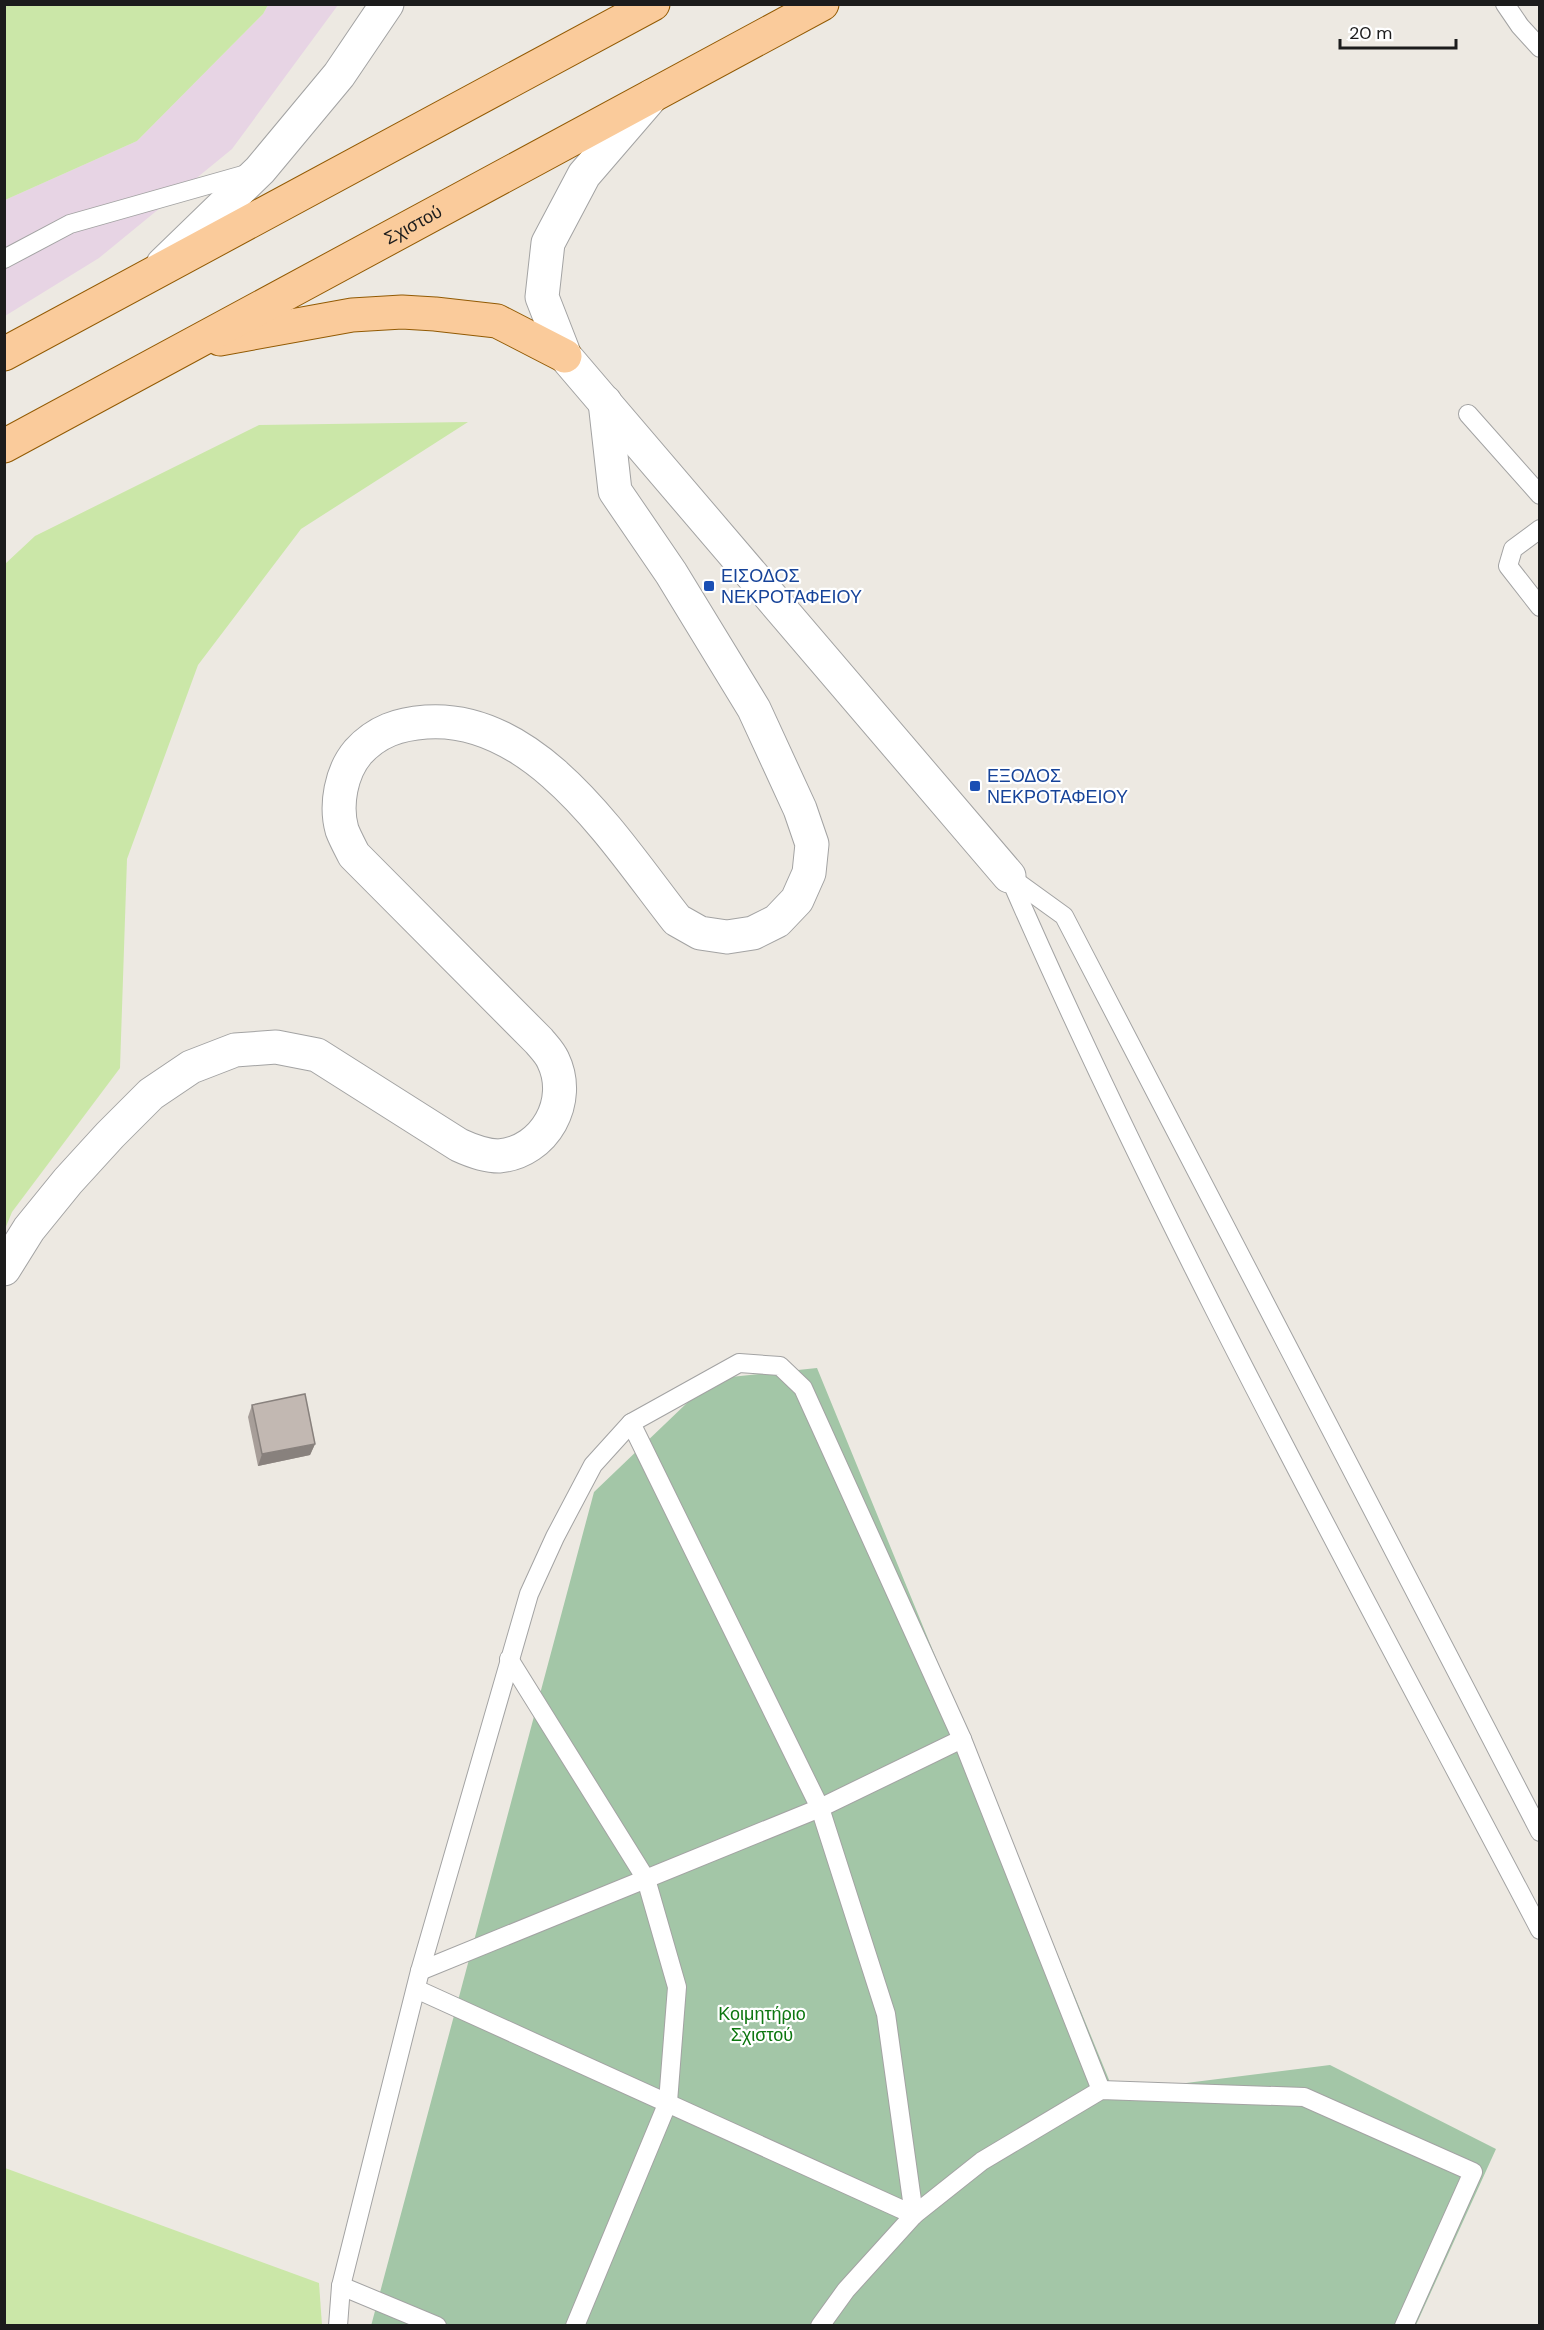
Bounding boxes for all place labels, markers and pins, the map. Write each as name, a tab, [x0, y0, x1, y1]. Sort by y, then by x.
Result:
place label: ΕΙΣΟΔΟΣ ΝΕΚΡΟΤΑΦΕΙΟΥ	[721, 564, 862, 609]
marker: ΕΙΣΟΔΟΣ ΝΕΚΡΟΤΑΦΕΙΟΥ	[702, 579, 716, 593]
place label: ΕΞΟΔΟΣ ΝΕΚΡΟΤΑΦΕΙΟΥ	[987, 764, 1128, 809]
marker: ΕΞΟΔΟΣ ΝΕΚΡΟΤΑΦΕΙΟΥ	[968, 779, 982, 793]

